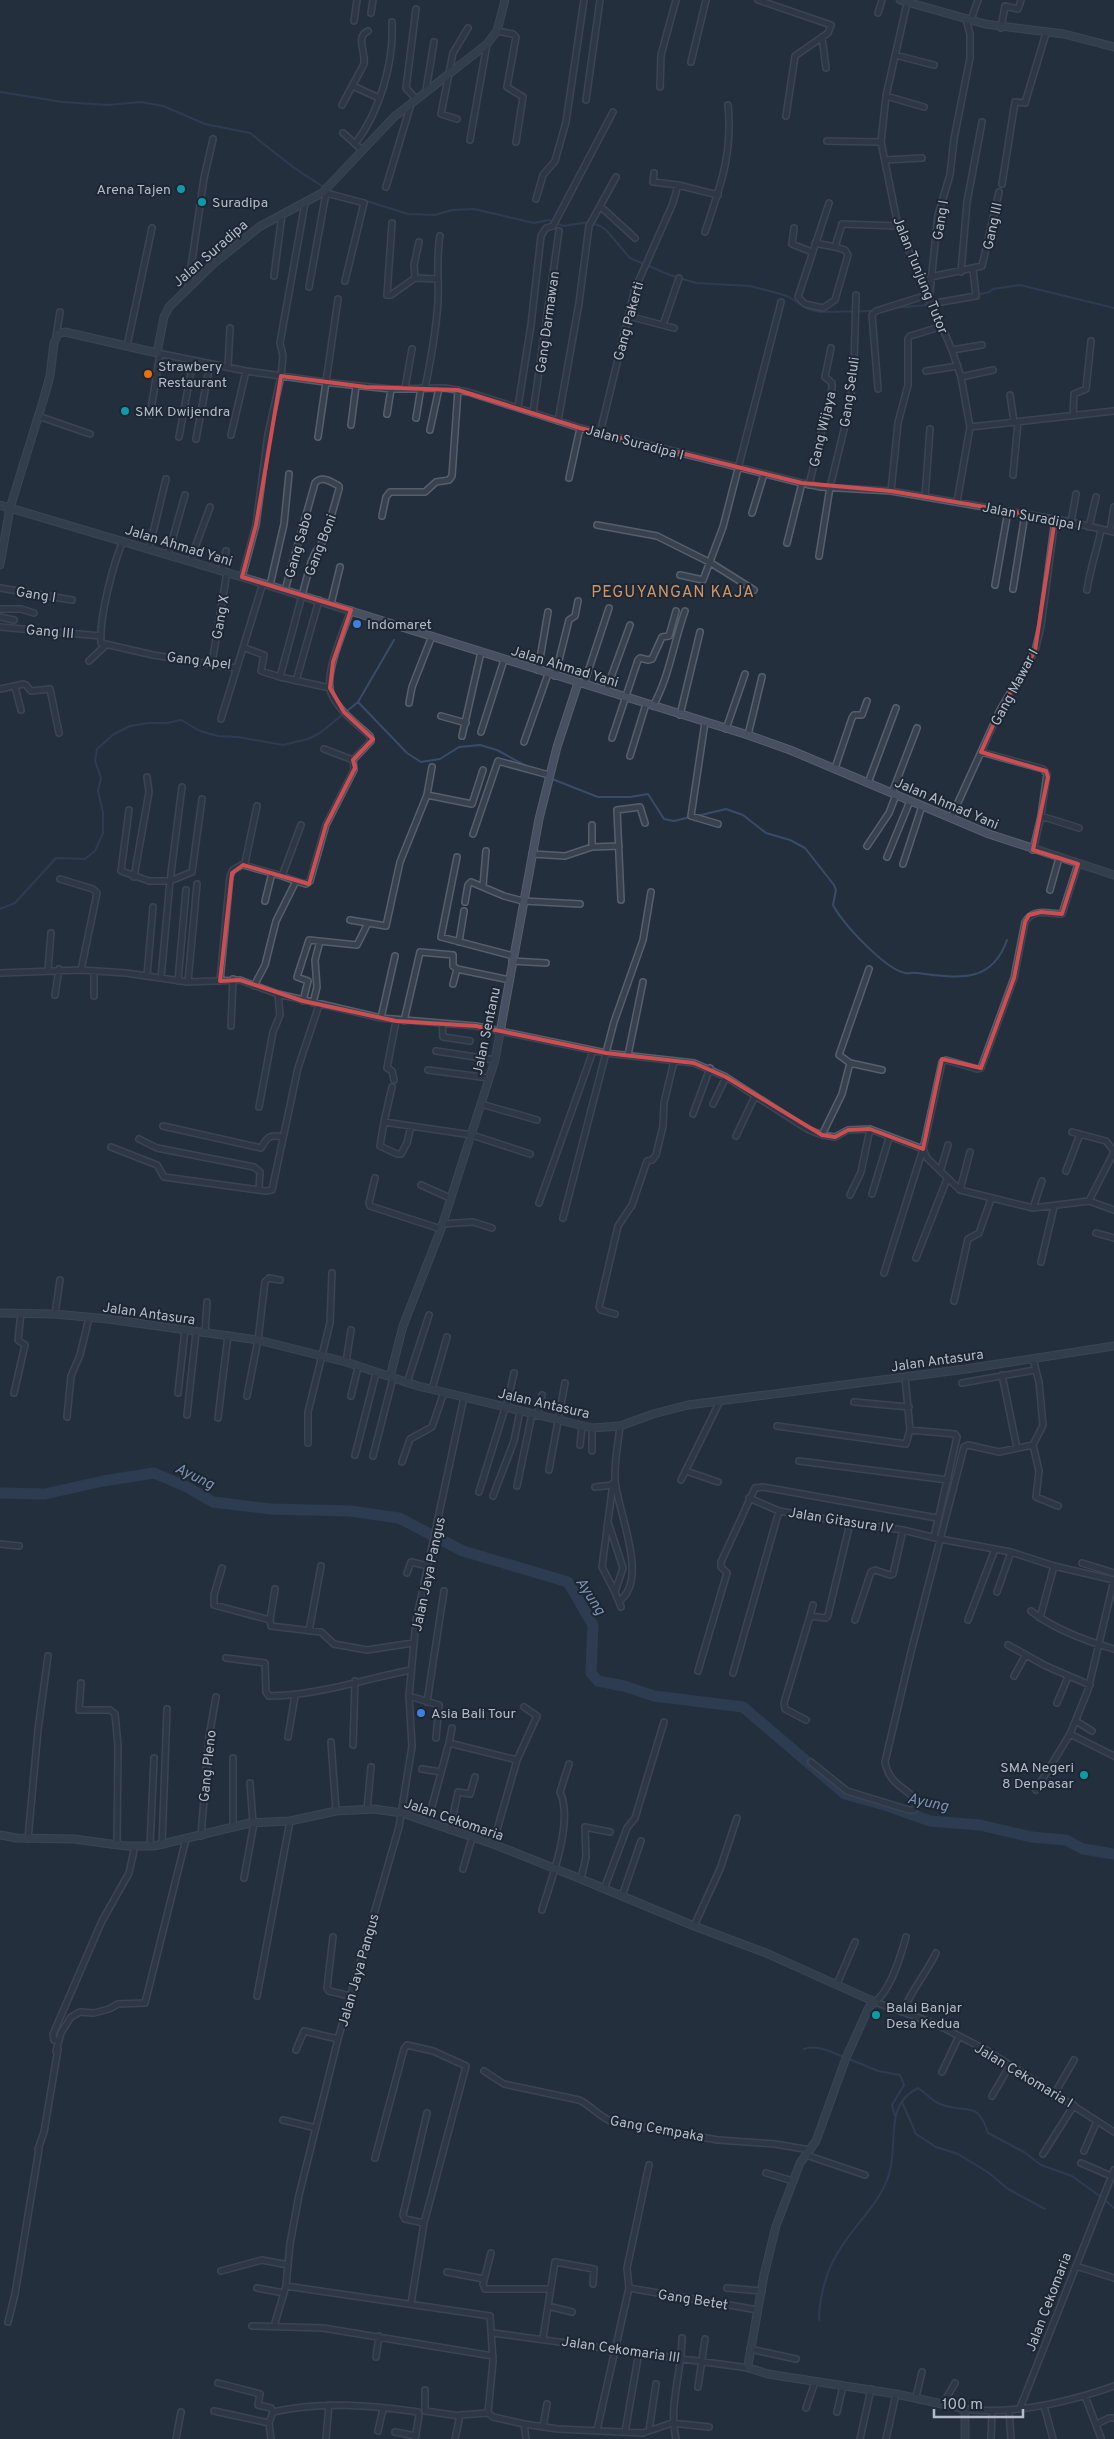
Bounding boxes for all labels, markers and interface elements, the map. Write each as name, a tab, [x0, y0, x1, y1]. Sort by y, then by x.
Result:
place label: Arena Tajen	[97, 182, 171, 199]
marker: Arena Tajen	[175, 183, 187, 195]
place label: Suradipa	[212, 195, 268, 212]
marker: Suradipa	[196, 196, 208, 208]
street label: Gang I	[930, 199, 953, 242]
street label: Gang III	[980, 201, 1007, 252]
street label: Jalan Tunjung Tutor	[888, 215, 951, 337]
street label: Jalan Suradipa	[170, 217, 252, 291]
street label: Gang Darmawan	[533, 270, 564, 374]
street label: Gang Pakerti	[611, 280, 648, 363]
street label: Gang Seluli	[837, 356, 864, 428]
place label: Strawbery Restaurant	[158, 359, 227, 392]
marker: Strawbery Restaurant	[142, 368, 154, 380]
street label: Gang Wijaya	[806, 390, 840, 469]
place label: SMK Dwijendra	[135, 404, 230, 421]
marker: SMK Dwijendra	[119, 405, 131, 417]
street label: Jalan Suradipa I	[584, 422, 685, 465]
street label: Jalan Suradipa I	[981, 500, 1083, 535]
street label: Gang Sabo	[282, 510, 317, 580]
street label: Gang Boni	[302, 512, 341, 579]
street label: Jalan Ahmad Yani	[123, 522, 234, 571]
district label: PEGUYANGAN KAJA	[591, 583, 755, 603]
street label: Gang I	[14, 584, 57, 607]
street label: Gang X	[209, 594, 234, 641]
place label: Indomaret	[367, 617, 432, 634]
marker: Indomaret	[351, 618, 363, 630]
street label: Gang III	[25, 622, 75, 643]
street label: Jalan Ahmad Yani	[509, 643, 620, 692]
street label: Gang Mawar I	[988, 646, 1043, 729]
street label: Gang Apel	[166, 649, 232, 674]
street label: Jalan Ahmad Yani	[892, 775, 1001, 834]
street label: Jalan Sentanu	[470, 986, 505, 1077]
street label: Jalan Antasura	[101, 1300, 196, 1329]
street label: Jalan Antasura	[890, 1347, 985, 1376]
street label: Jalan Antasura	[496, 1386, 591, 1423]
water label: Ayung	[172, 1460, 218, 1495]
street label: Jalan Gitasura IV	[787, 1505, 895, 1538]
street label: Jalan Jaya Pangus	[409, 1515, 450, 1633]
water label: Ayung	[571, 1574, 609, 1620]
place label: Asia Bali Tour	[431, 1706, 517, 1723]
marker: Asia Bali Tour	[415, 1707, 427, 1719]
street label: Gang Pleno	[196, 1729, 221, 1803]
place label: SMA Negeri 8 Denpasar	[1000, 1760, 1075, 1793]
marker: SMA Negeri 8 Denpasar	[1078, 1769, 1090, 1781]
water label: Ayung	[906, 1790, 951, 1817]
street label: Jalan Cekomaria	[401, 1795, 506, 1845]
street label: Jalan Jaya Pangus	[335, 1912, 384, 2029]
place label: Balai Banjar Desa Kedua	[886, 2000, 963, 2033]
marker: Balai Banjar Desa Kedua	[870, 2009, 882, 2021]
street label: Jalan Cekomaria I	[971, 2040, 1076, 2112]
street label: Gang Cempaka	[608, 2113, 705, 2146]
street label: Jalan Cekomaria	[1023, 2251, 1076, 2354]
street label: Gang Betet	[656, 2287, 729, 2314]
street label: Jalan Cekomaria III	[560, 2334, 681, 2367]
scale bar	[934, 2386, 1023, 2418]
text: 100 m	[942, 2396, 983, 2415]

